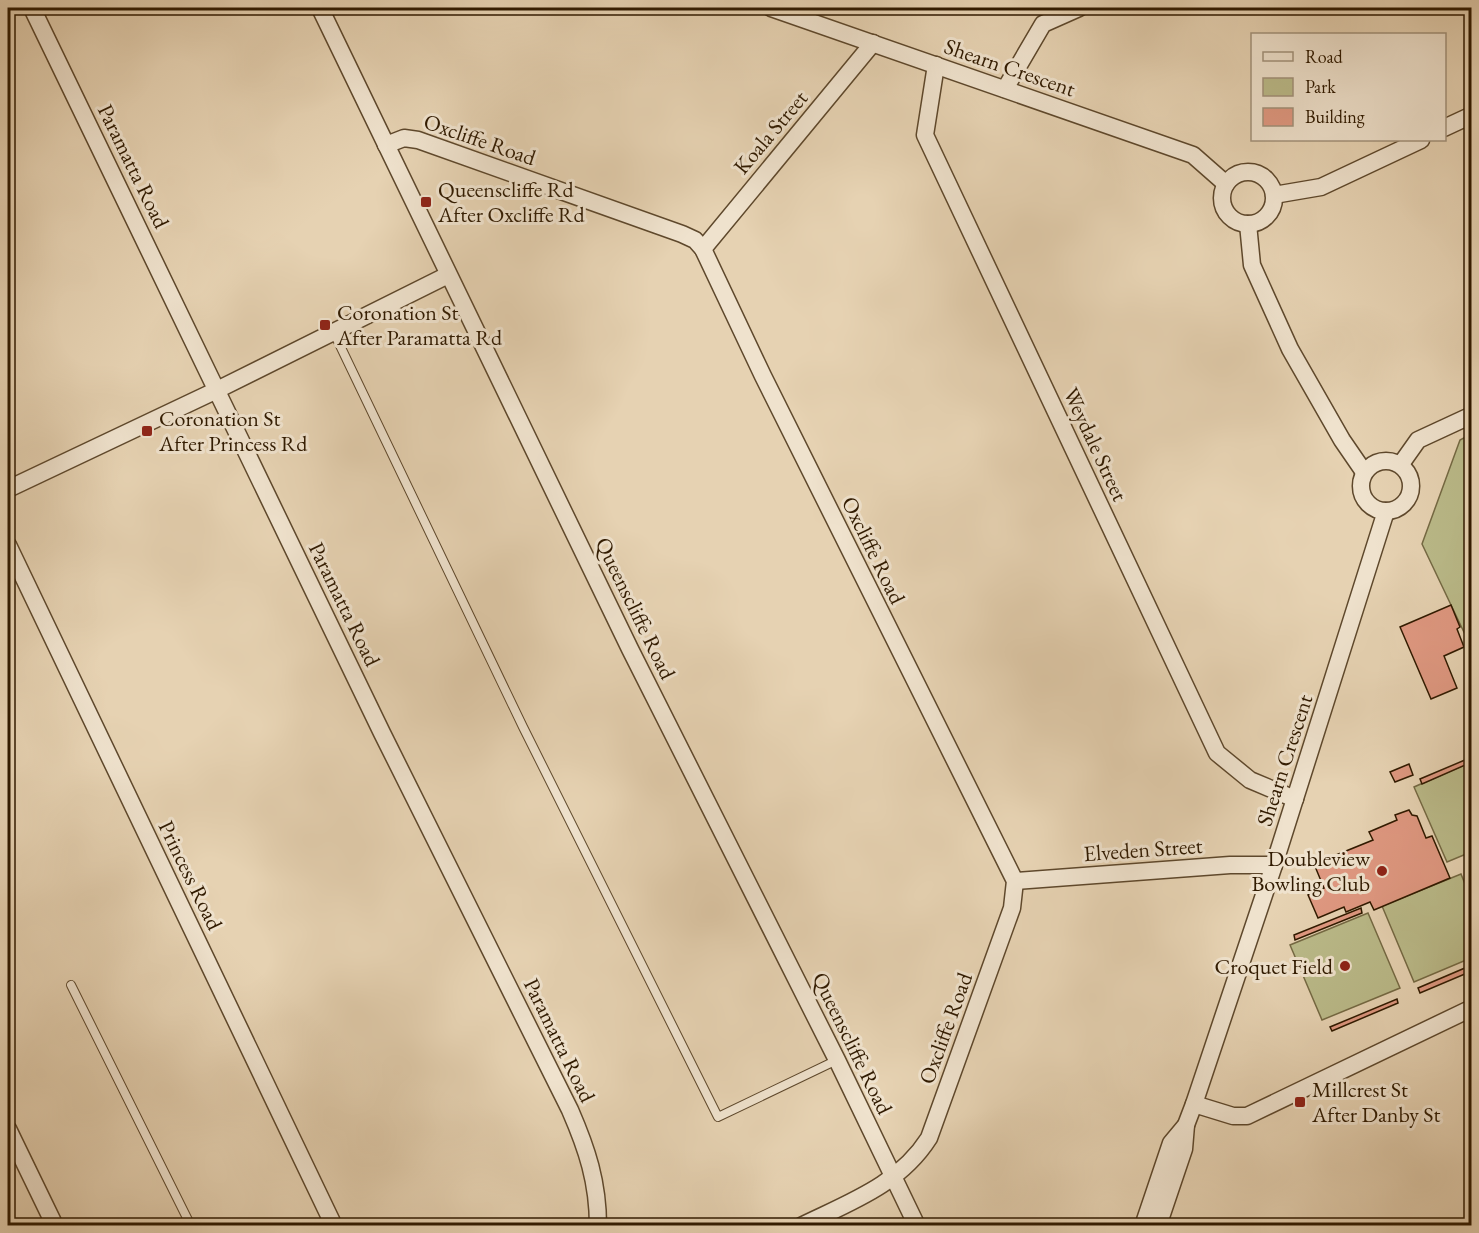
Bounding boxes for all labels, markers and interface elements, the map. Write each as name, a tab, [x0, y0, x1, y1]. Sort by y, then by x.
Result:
street label: Shearn Crescent	[941, 32, 1079, 103]
legend	[1251, 33, 1446, 141]
text: Road	[1305, 45, 1344, 68]
text: Park	[1305, 75, 1336, 98]
street label: Koala Street	[727, 84, 814, 180]
street label: Paramatta Road	[91, 99, 177, 234]
text: Building	[1305, 105, 1365, 128]
street label: Oxcliffe Road	[420, 107, 540, 172]
place label: Queenscliffe Rd After Oxcliffe Rd	[437, 175, 586, 229]
marker: Queenscliffe Rd After Oxcliffe Rd	[419, 195, 433, 209]
place label: Coronation St After Paramatta Rd	[336, 298, 503, 352]
marker: Coronation St After Paramatta Rd	[318, 318, 332, 332]
street label: Weydale Street	[1057, 383, 1135, 506]
place label: Coronation St After Princess Rd	[158, 404, 308, 458]
marker: Coronation St After Princess Rd	[140, 424, 154, 438]
street label: Oxcliffe Road	[835, 492, 912, 610]
street label: Queenscliffe Road	[589, 532, 683, 685]
street label: Paramatta Road	[302, 537, 388, 672]
street label: Shearn Crescent	[1250, 691, 1319, 830]
street label: Princess Road	[152, 816, 230, 935]
street label: Elveden Street	[1083, 831, 1204, 868]
place label: Doubleview Bowling Club	[1251, 844, 1371, 898]
marker: Doubleview Bowling Club	[1375, 864, 1389, 878]
place label: Croquet Field	[1215, 952, 1334, 981]
marker: Croquet Field	[1338, 959, 1352, 973]
street label: Queenscliffe Road	[806, 967, 900, 1120]
street label: Oxcliffe Road	[912, 968, 979, 1088]
street label: Paramatta Road	[517, 973, 603, 1108]
place label: Millcrest St After Danby St	[1311, 1075, 1440, 1129]
marker: Millcrest St After Danby St	[1293, 1095, 1307, 1109]

